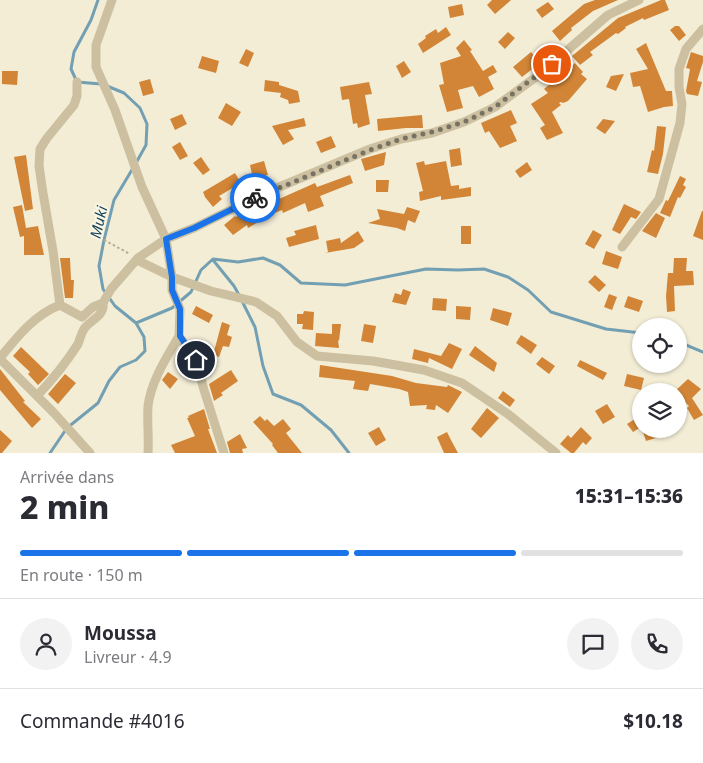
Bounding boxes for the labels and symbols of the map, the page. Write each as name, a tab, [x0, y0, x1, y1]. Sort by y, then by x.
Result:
pin	[531, 43, 573, 85]
courier	[230, 173, 280, 223]
water label: Muki	[85, 203, 112, 240]
pin	[175, 339, 217, 381]

